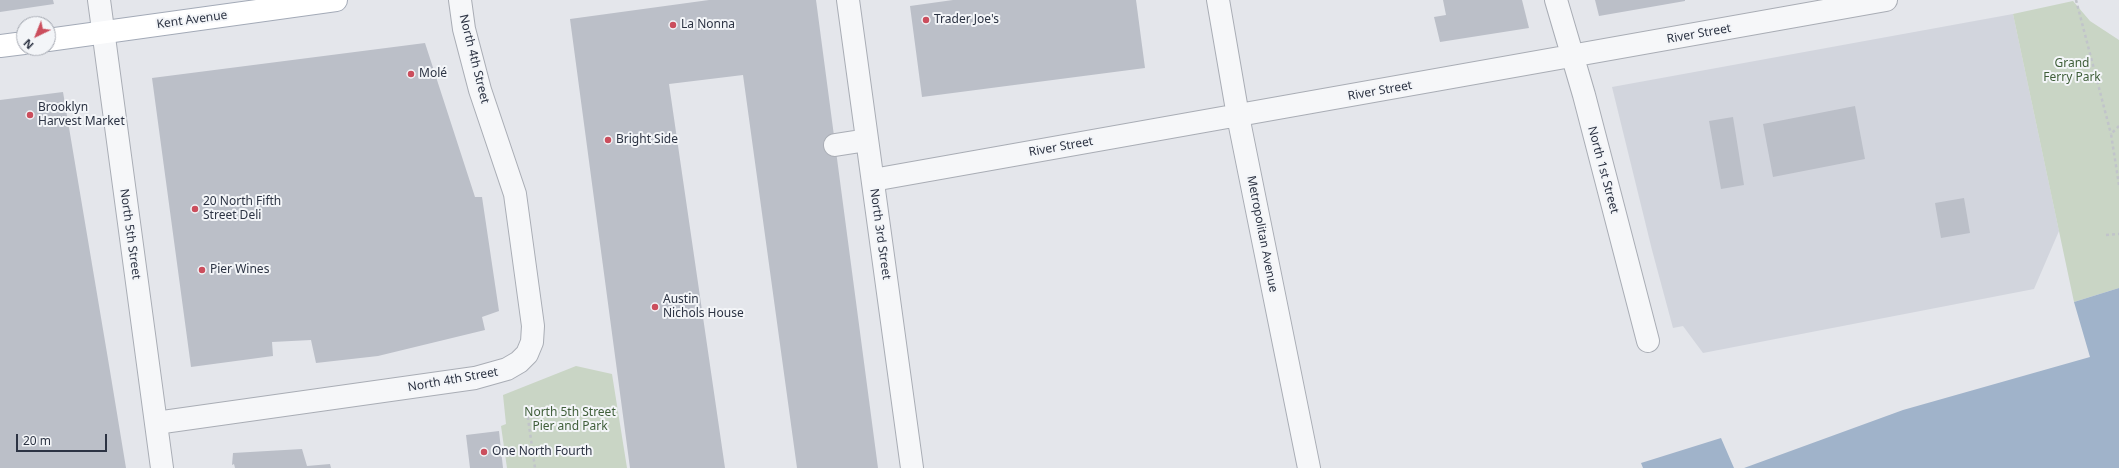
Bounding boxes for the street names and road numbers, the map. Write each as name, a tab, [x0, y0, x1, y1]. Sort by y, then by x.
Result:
street label: Kent Avenue	[156, 8, 228, 32]
street label: North 4th Street	[456, 13, 492, 105]
street label: River Street	[1666, 21, 1732, 47]
street label: River Street	[1347, 78, 1413, 104]
street label: North 1st Street	[1584, 125, 1622, 215]
street label: River Street	[1028, 134, 1094, 160]
street label: Metropolitan Avenue	[1244, 174, 1280, 294]
street label: North 5th Street	[117, 188, 143, 280]
street label: North 3rd Street	[866, 188, 894, 280]
street label: North 4th Street	[407, 365, 499, 395]

